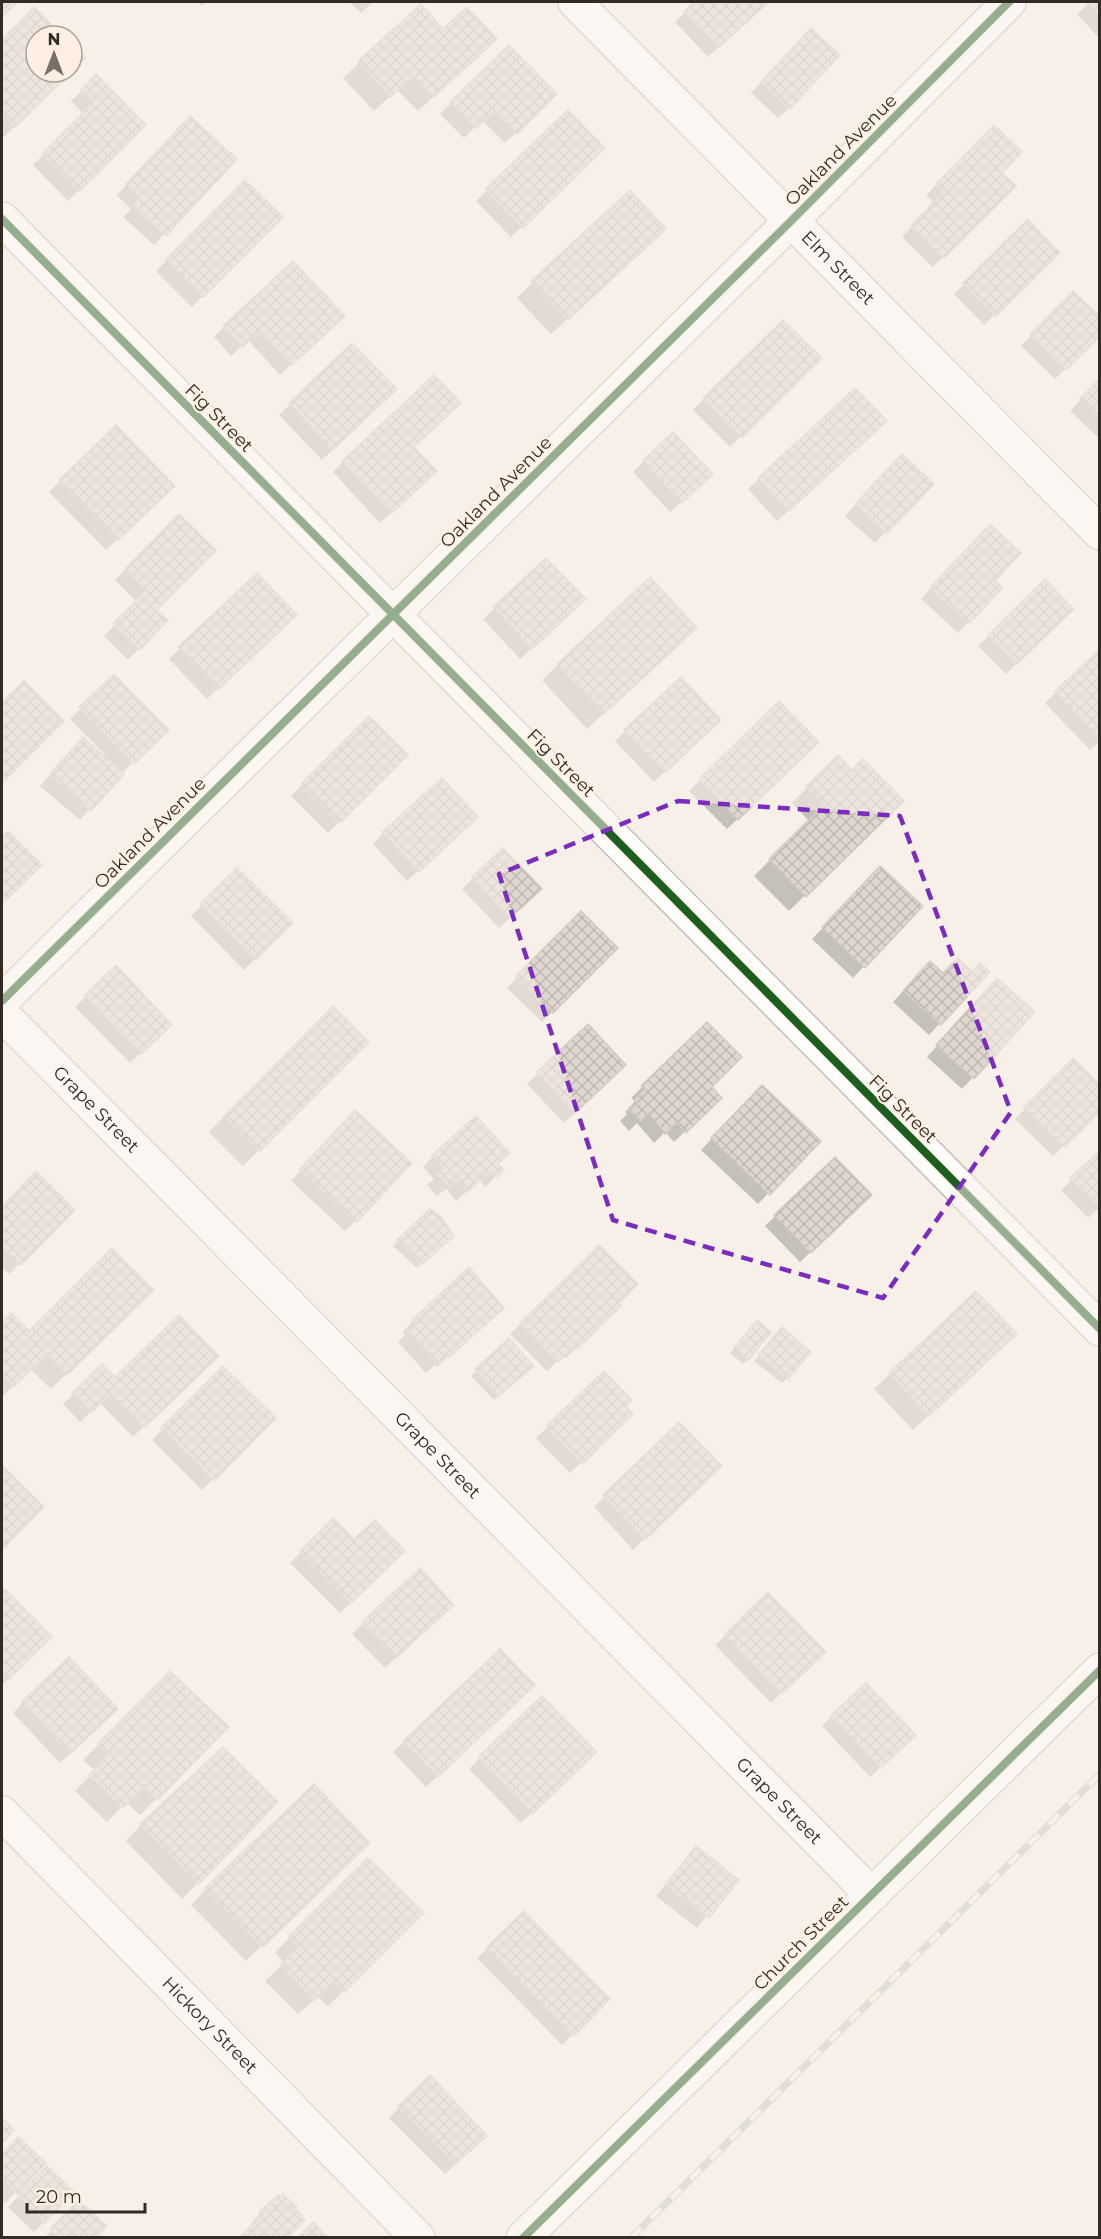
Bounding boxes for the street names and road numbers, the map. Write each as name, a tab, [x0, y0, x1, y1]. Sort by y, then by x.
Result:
street label: Oakland Avenue	[781, 89, 902, 210]
street label: Elm Street	[797, 226, 879, 310]
street label: Fig Street	[180, 379, 258, 457]
street label: Oakland Avenue	[436, 431, 557, 552]
street label: Fig Street	[522, 724, 600, 802]
street label: Oakland Avenue	[90, 772, 211, 893]
street label: Grape Street	[49, 1061, 144, 1157]
street label: Fig Street	[864, 1070, 942, 1148]
street label: Grape Street	[390, 1407, 485, 1503]
street label: Grape Street	[731, 1753, 827, 1849]
street label: Church Street	[749, 1891, 853, 1995]
street label: Hickory Street	[157, 1972, 262, 2078]

